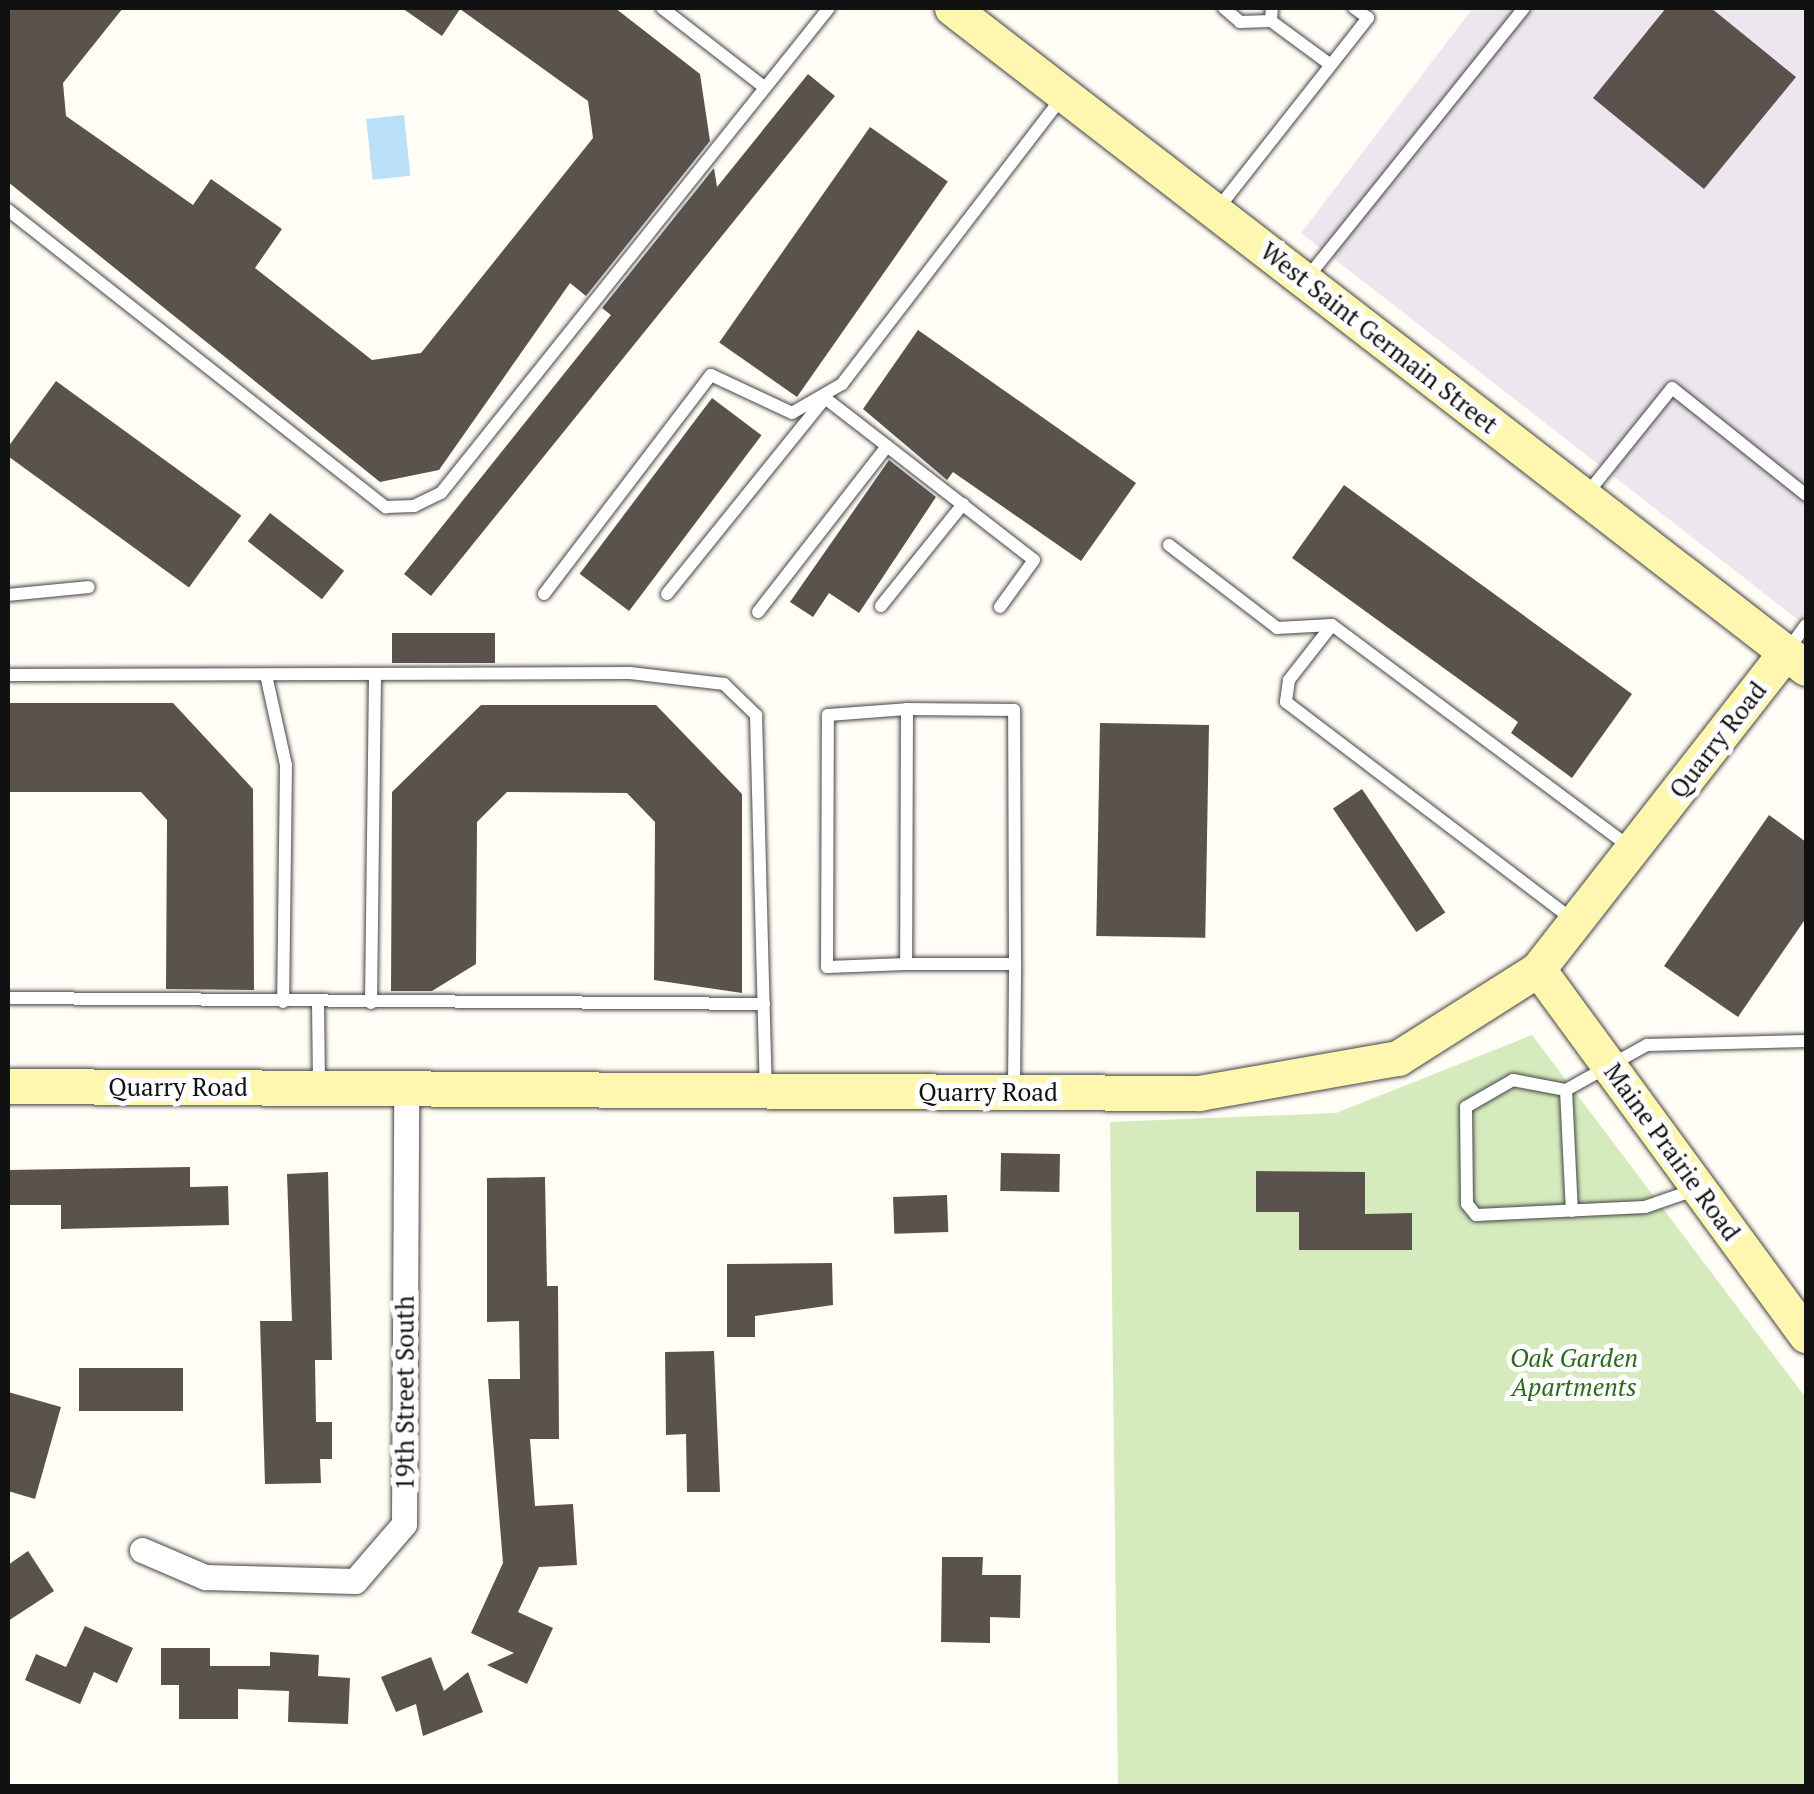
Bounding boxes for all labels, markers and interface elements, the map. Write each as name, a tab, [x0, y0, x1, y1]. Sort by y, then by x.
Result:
street label: West Saint Germain Street	[1254, 236, 1504, 440]
street label: Quarry Road	[1663, 676, 1773, 804]
street label: Maine Prairie Road	[1598, 1058, 1746, 1246]
street label: Quarry Road	[108, 1072, 248, 1102]
street label: Quarry Road	[918, 1077, 1058, 1107]
street label: 19th Street South	[390, 1296, 420, 1490]
park label: Oak Garden Apartments	[1510, 1344, 1638, 1403]

